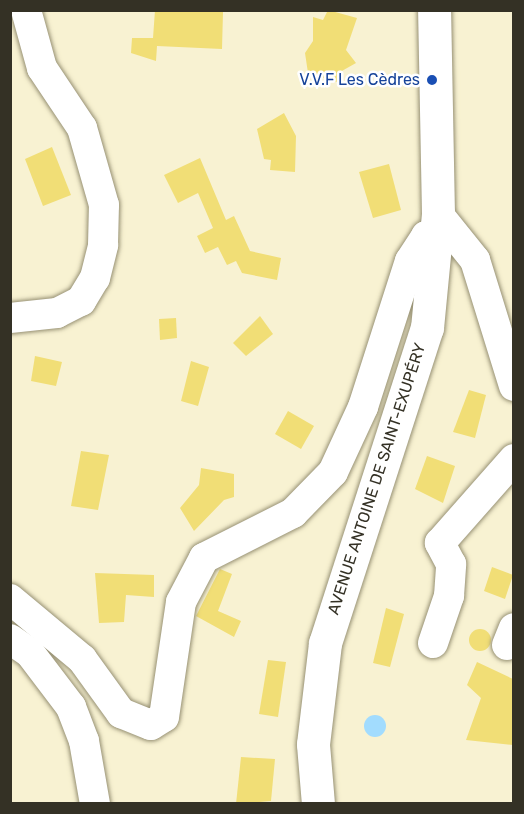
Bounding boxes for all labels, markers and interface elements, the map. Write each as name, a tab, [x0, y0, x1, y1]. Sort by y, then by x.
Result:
place label: V.V.F Les Cèdres	[299, 70, 420, 90]
marker: V.V.F Les Cèdres	[425, 73, 439, 87]
street label: AVENUE ANTOINE DE SAINT-EXUPÉRY	[324, 341, 430, 617]

